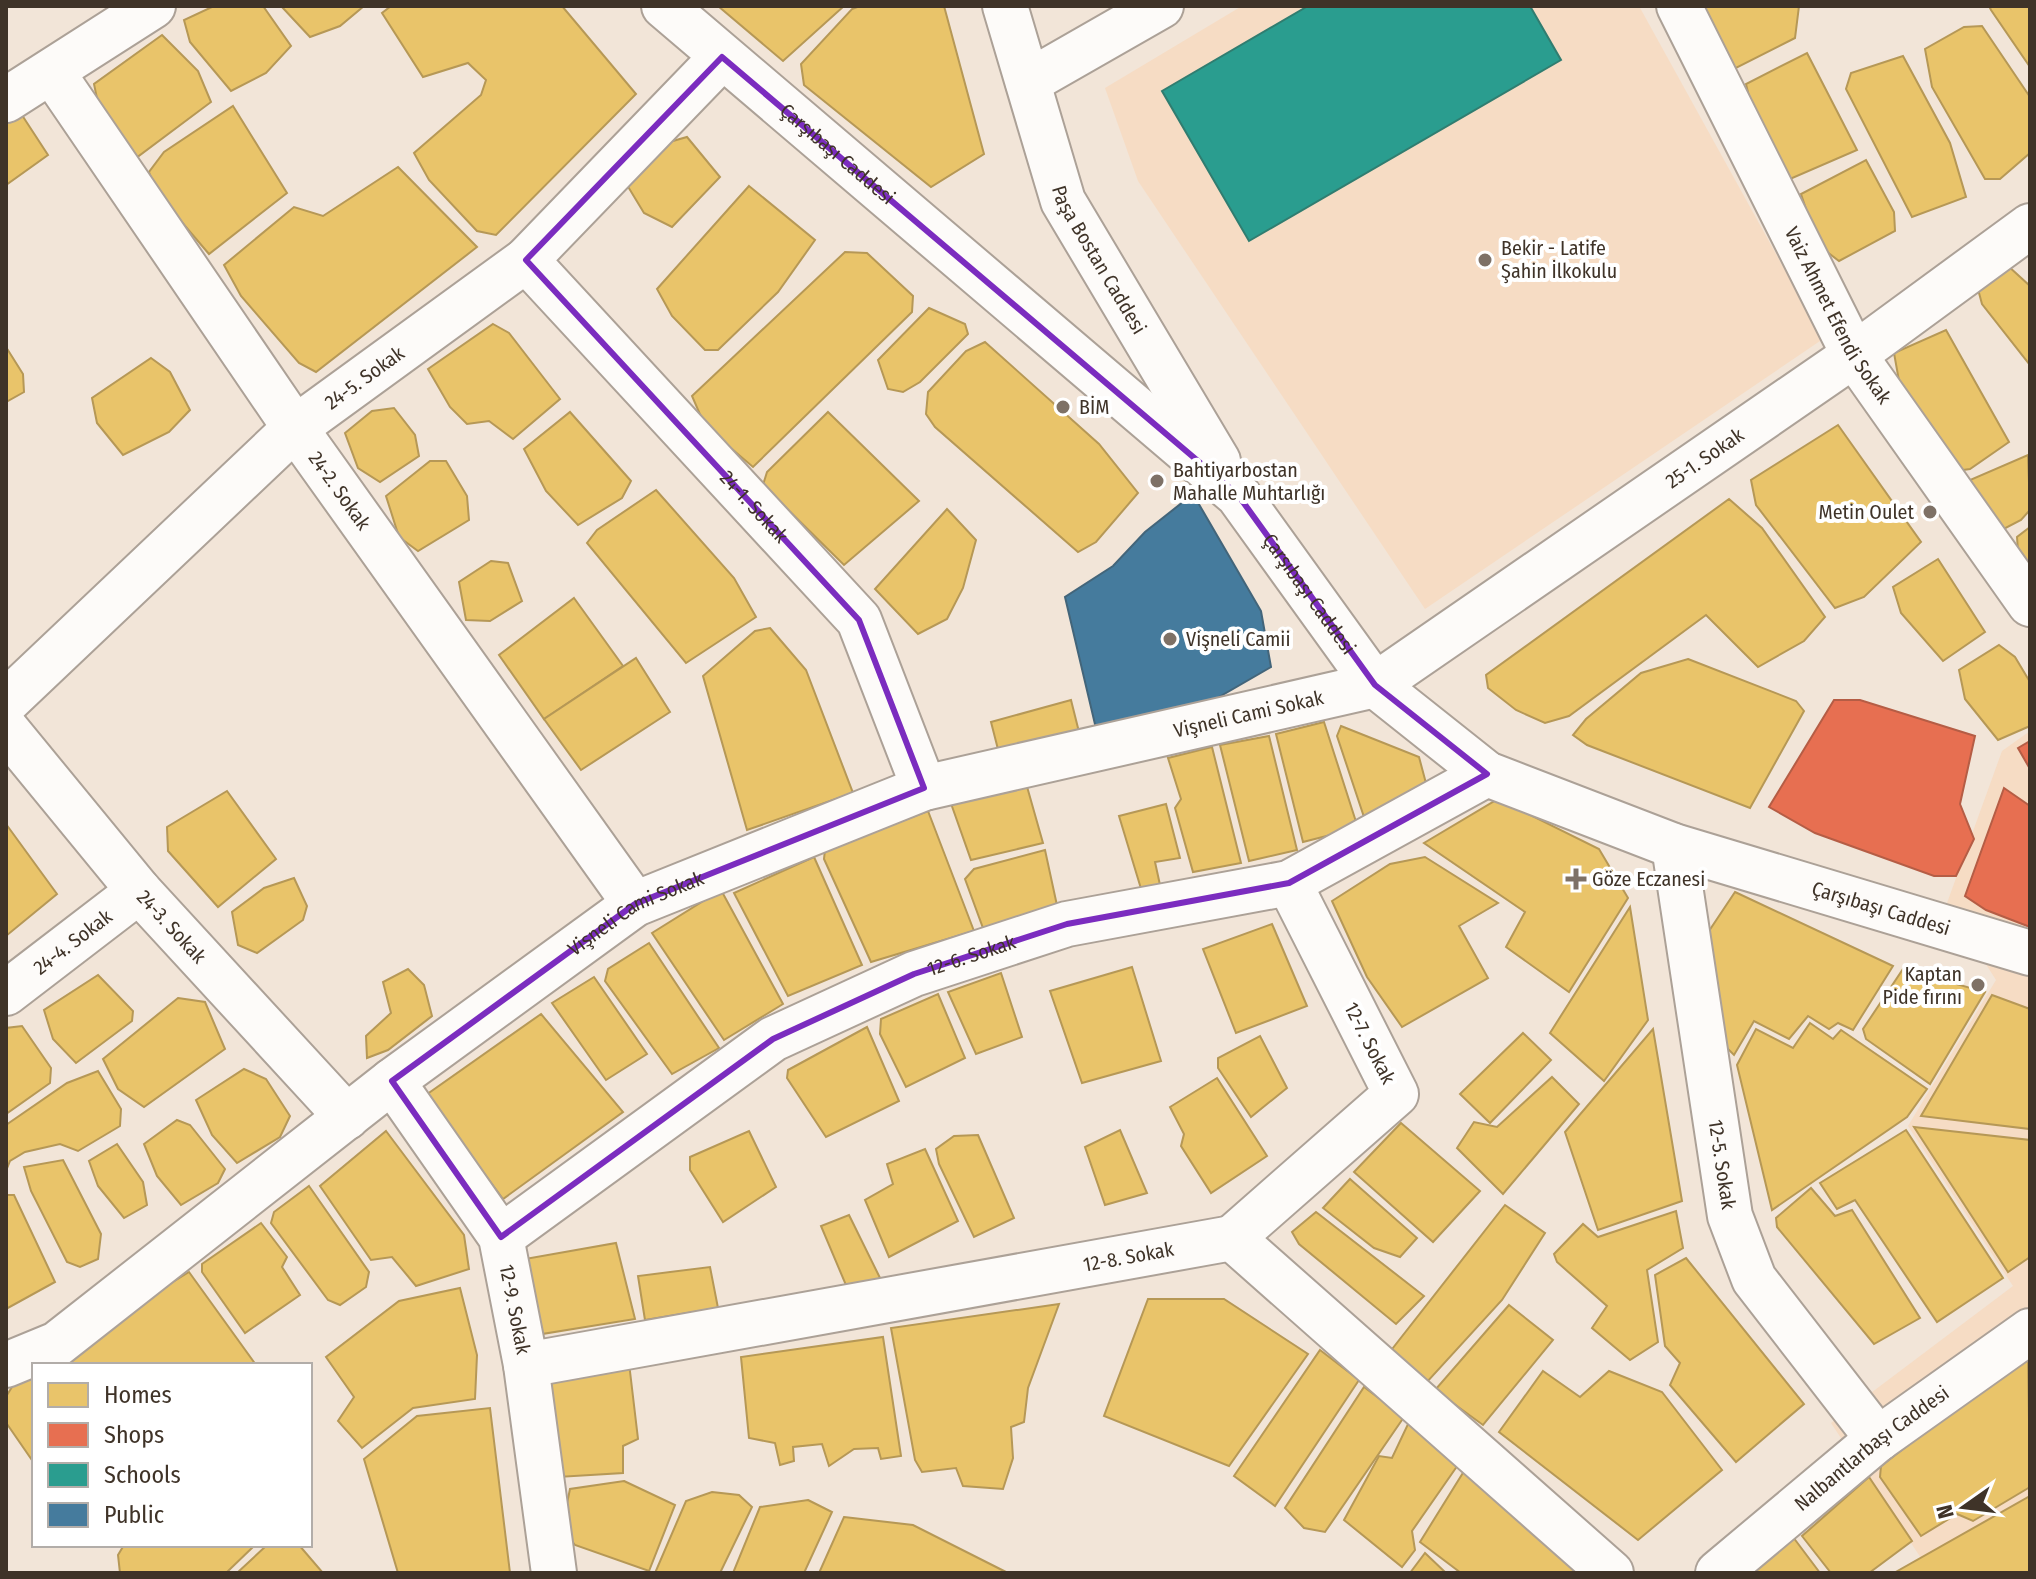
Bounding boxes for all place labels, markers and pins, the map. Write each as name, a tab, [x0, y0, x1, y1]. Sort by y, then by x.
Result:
place label: Bekir - Latife Şahin İlkokulu	[1501, 236, 1617, 284]
marker: Bekir - Latife Şahin İlkokulu	[1476, 251, 1494, 269]
place label: BİM	[1079, 395, 1109, 419]
marker: BİM	[1054, 398, 1072, 416]
place label: Bahtiyarbostan Mahalle Muhtarlığı	[1173, 458, 1325, 505]
marker: Bahtiyarbostan Mahalle Muhtarlığı	[1148, 472, 1166, 490]
place label: Metin Oulet	[1818, 500, 1914, 524]
marker: Metin Oulet	[1921, 503, 1939, 521]
place label: Vişneli Camii	[1186, 627, 1290, 652]
marker: Vişneli Camii	[1161, 630, 1179, 648]
place label: Göze Eczanesi	[1592, 867, 1705, 891]
marker: Göze Eczanesi	[1567, 870, 1585, 888]
place label: Kaptan Pide fırını	[1882, 962, 1962, 1009]
marker: Kaptan Pide fırını	[1969, 976, 1987, 994]

